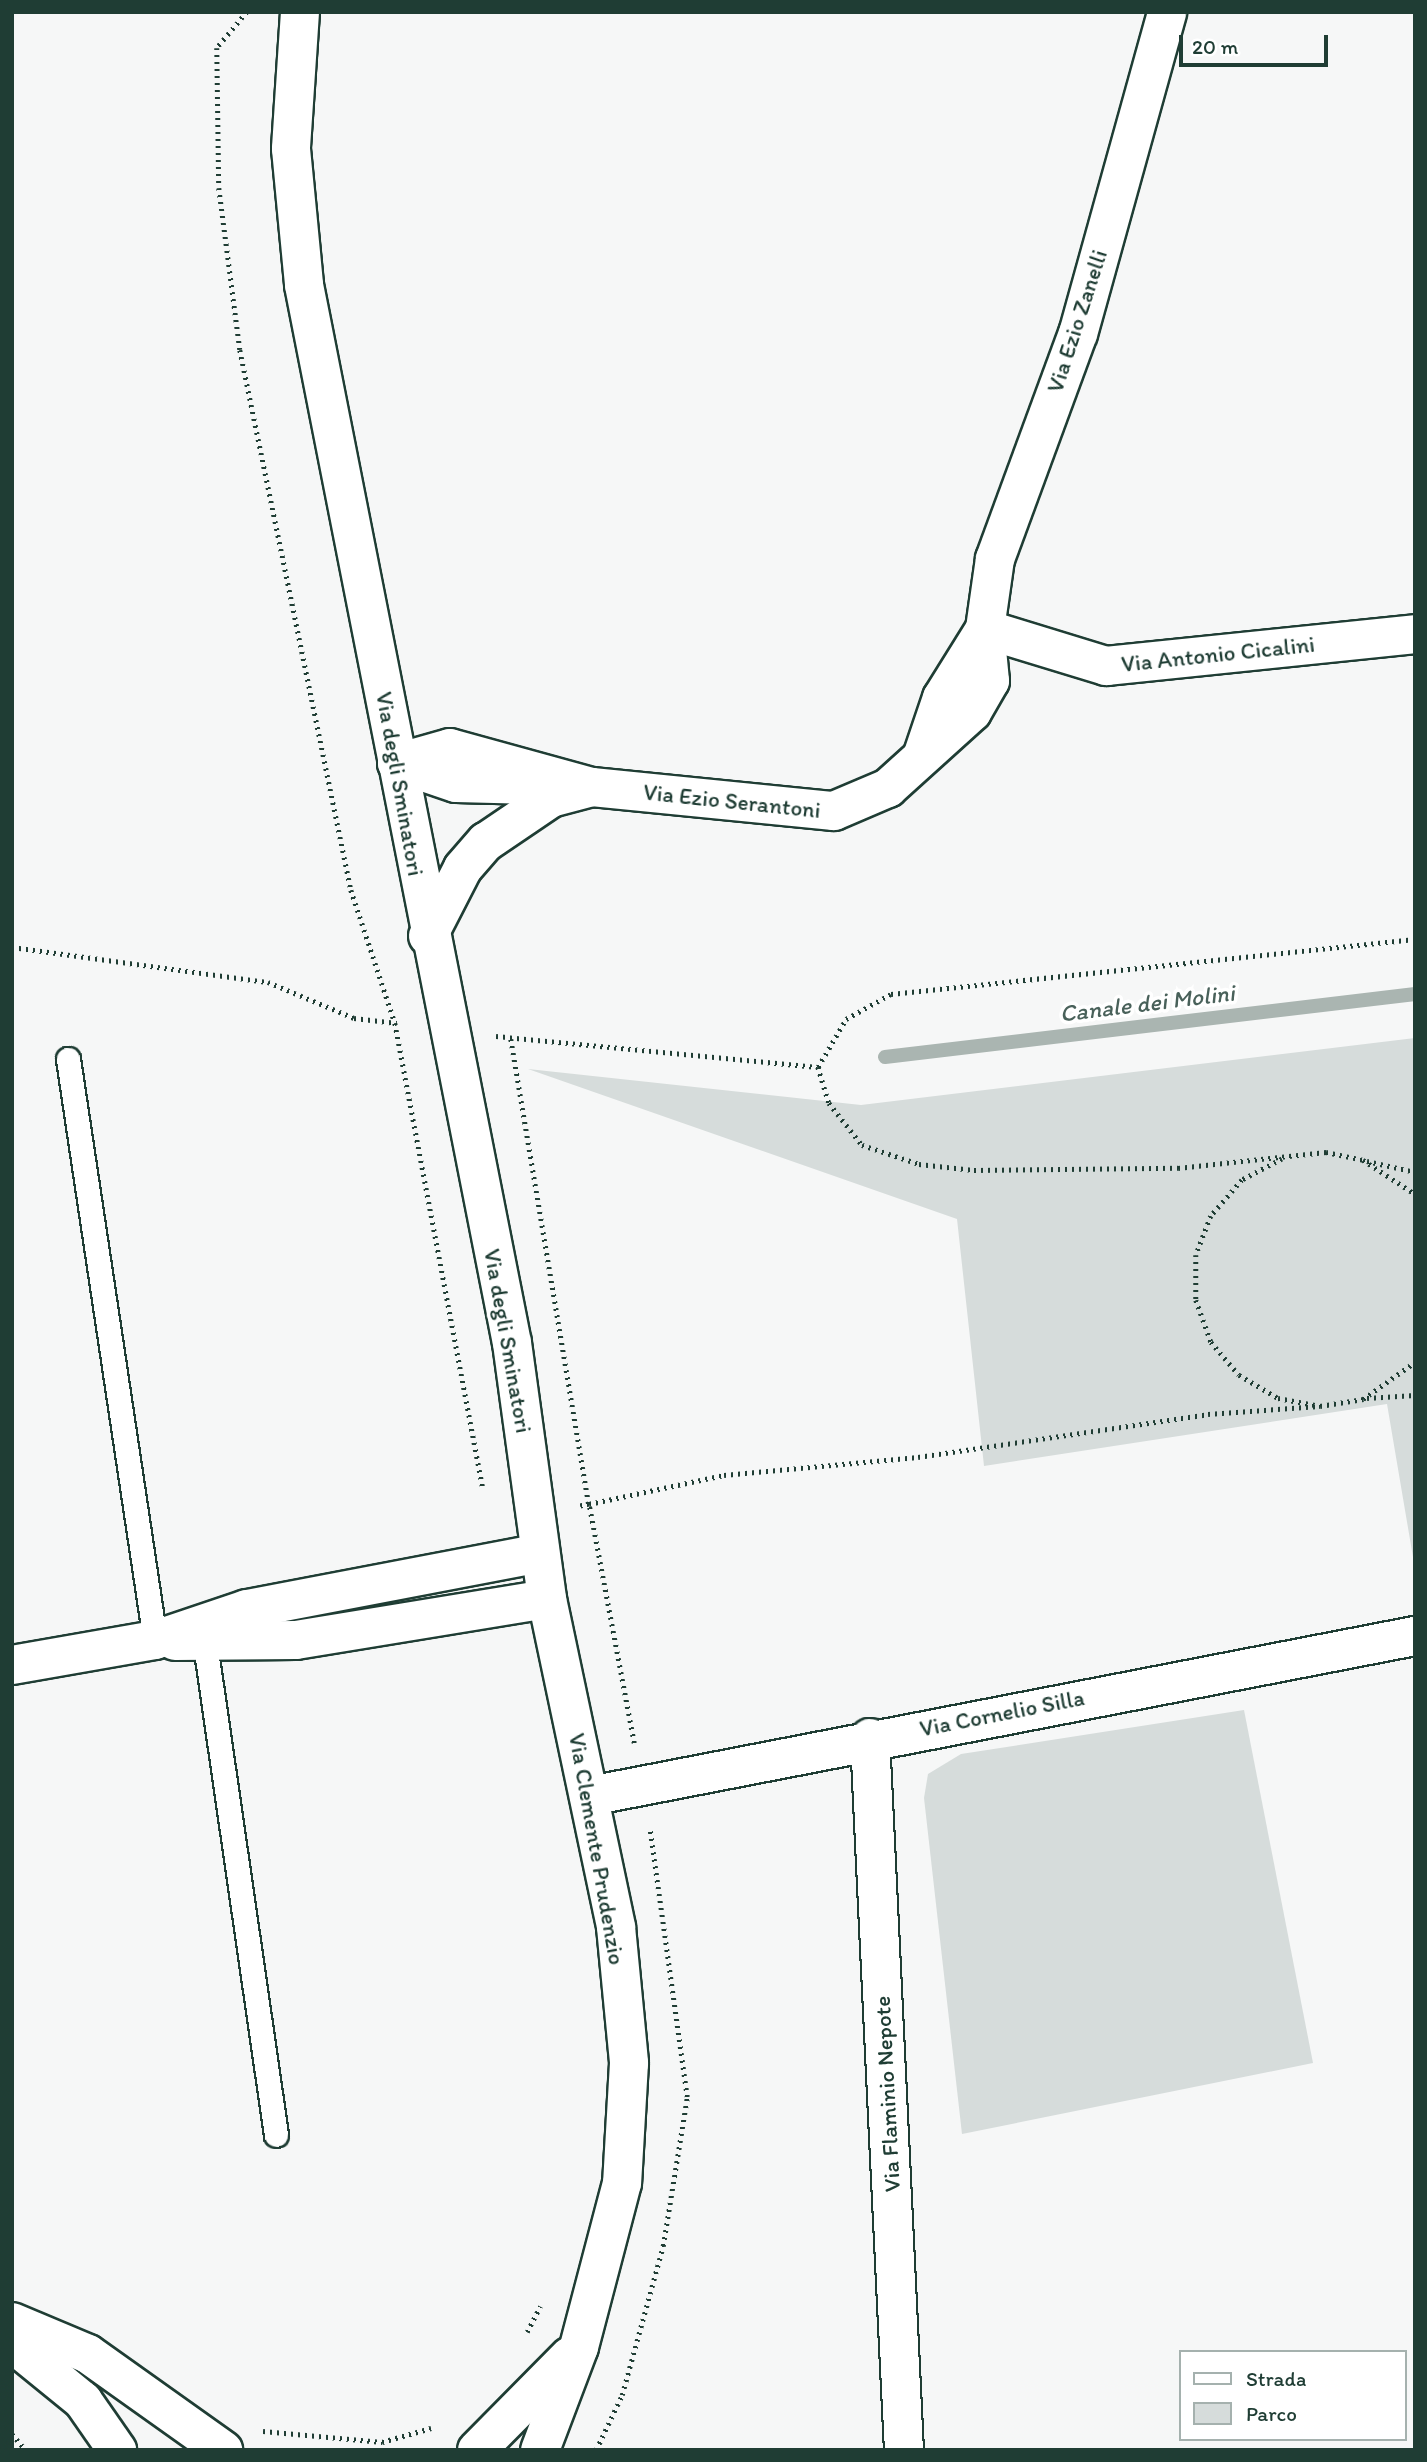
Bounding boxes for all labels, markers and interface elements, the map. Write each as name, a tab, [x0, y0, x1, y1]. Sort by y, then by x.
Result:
scale bar	[1182, 21, 1331, 65]
text: 20 m	[1192, 34, 1238, 59]
street label: Via Ezio Zanelli	[1041, 245, 1113, 397]
street label: Via Antonio Cicalini	[1120, 630, 1316, 678]
street label: Via degli Sminatori	[370, 690, 430, 878]
street label: Via Ezio Serantoni	[642, 778, 822, 824]
water label: Canale dei Molini	[1058, 978, 1236, 1028]
street label: Via degli Sminatori	[478, 1247, 538, 1435]
street label: Via Cornelio Silla	[917, 1683, 1087, 1743]
street label: Via Clemente Prudenzio	[563, 1731, 631, 1967]
street label: Via Flaminio Nepote	[868, 1995, 906, 2193]
legend	[1178, 2350, 1406, 2441]
text: Strada	[1246, 2366, 1306, 2391]
text: Parco	[1246, 2401, 1297, 2426]

